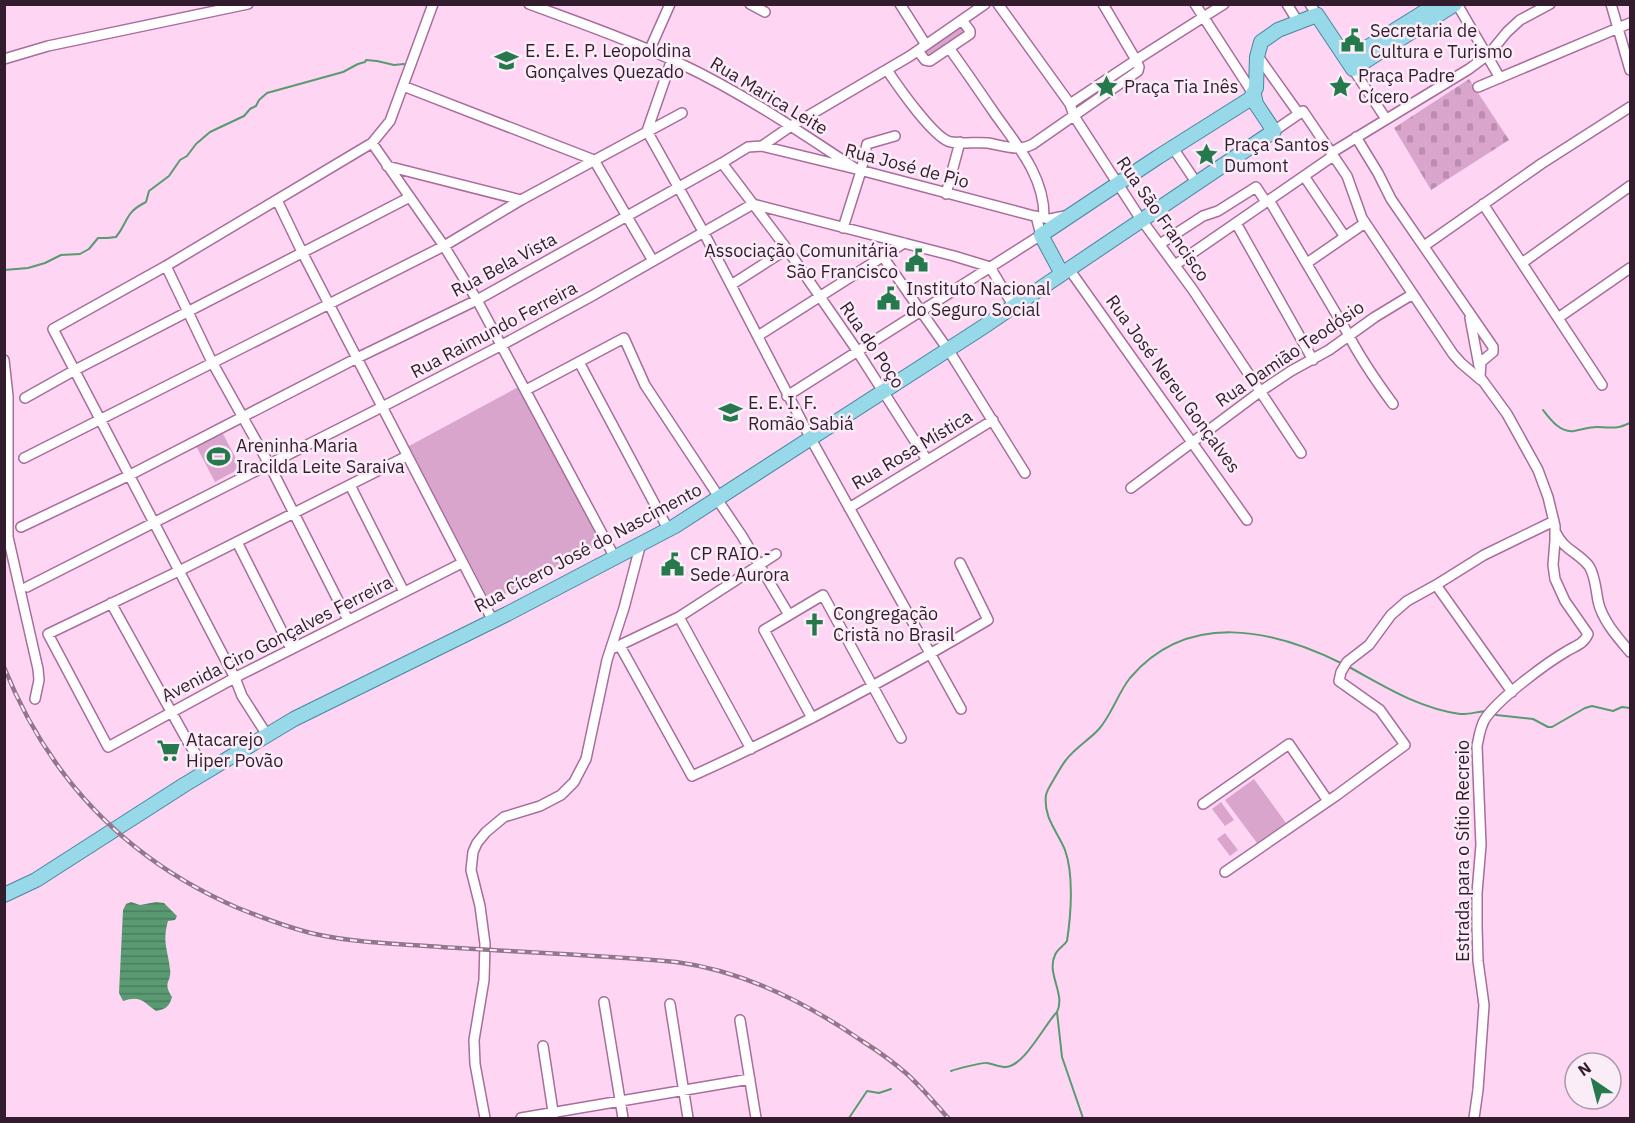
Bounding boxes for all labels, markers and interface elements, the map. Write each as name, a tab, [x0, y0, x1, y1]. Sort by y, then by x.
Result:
place label: Secretaria de Cultura e Turismo	[1370, 19, 1513, 63]
public building icon: Secretaria de Cultura e Turismo	[1339, 28, 1365, 54]
place label: E. E. E. P. Leopoldina Gonçalves Quezado	[525, 39, 692, 83]
school or university icon: E. E. E. P. Leopoldina Gonçalves Quezado	[494, 48, 520, 74]
street label: Rua Marica Leite	[706, 51, 832, 140]
place label: Praça Padre Cícero	[1358, 64, 1455, 108]
place icon: Praça Padre Cícero	[1327, 73, 1353, 99]
place icon: Praça Tia Inês	[1093, 74, 1119, 100]
place label: Praça Tia Inês	[1124, 75, 1239, 98]
place label: Praça Santos Dumont	[1224, 133, 1329, 177]
street label: Rua José de Pio	[842, 138, 972, 193]
place icon: Praça Santos Dumont	[1193, 142, 1219, 168]
street label: Rua São Francisco	[1112, 152, 1215, 286]
street label: Rua Bela Vista	[447, 227, 561, 302]
place label: Associação Comunitária São Francisco	[704, 239, 898, 283]
public building icon: Associação Comunitária São Francisco	[903, 248, 929, 274]
street label: Rua Raimundo Ferreira	[407, 276, 581, 383]
place label: Instituto Nacional do Seguro Social	[906, 277, 1051, 321]
public building icon: Instituto Nacional do Seguro Social	[875, 286, 901, 312]
street label: Rua José Nereu Gonçalves	[1101, 290, 1246, 477]
street label: Rua Damião Teodósio	[1211, 295, 1368, 412]
street label: Rua do Poço	[835, 297, 910, 393]
place label: E. E. I. F. Romão Sabiá	[748, 391, 854, 435]
school or university icon: E. E. I. F. Romão Sabiá	[717, 400, 743, 426]
street label: Rua Rosa Mística	[847, 404, 977, 495]
place label: Areninha Maria Iracilda Leite Saraiva	[236, 434, 405, 478]
sports icon: Areninha Maria Iracilda Leite Saraiva	[205, 443, 231, 469]
street label: Rua Cícero José do Nascimento	[470, 478, 706, 617]
place label: CP RAIO - Sede Aurora	[690, 542, 790, 586]
public building icon: CP RAIO - Sede Aurora	[659, 551, 685, 577]
street label: Avenida Ciro Gonçalves Ferreira	[157, 570, 397, 707]
place label: Congregação Cristã no Brasil	[833, 602, 955, 646]
church icon: Congregação Cristã no Brasil	[802, 611, 828, 637]
place label: Atacarejo Hiper Povão	[186, 728, 283, 772]
supermarket icon: Atacarejo Hiper Povão	[155, 737, 181, 763]
street label: Estrada para o Sítio Recreio	[1451, 740, 1474, 962]
north arrow	[1563, 1051, 1623, 1111]
text: N	[1574, 1057, 1595, 1080]

